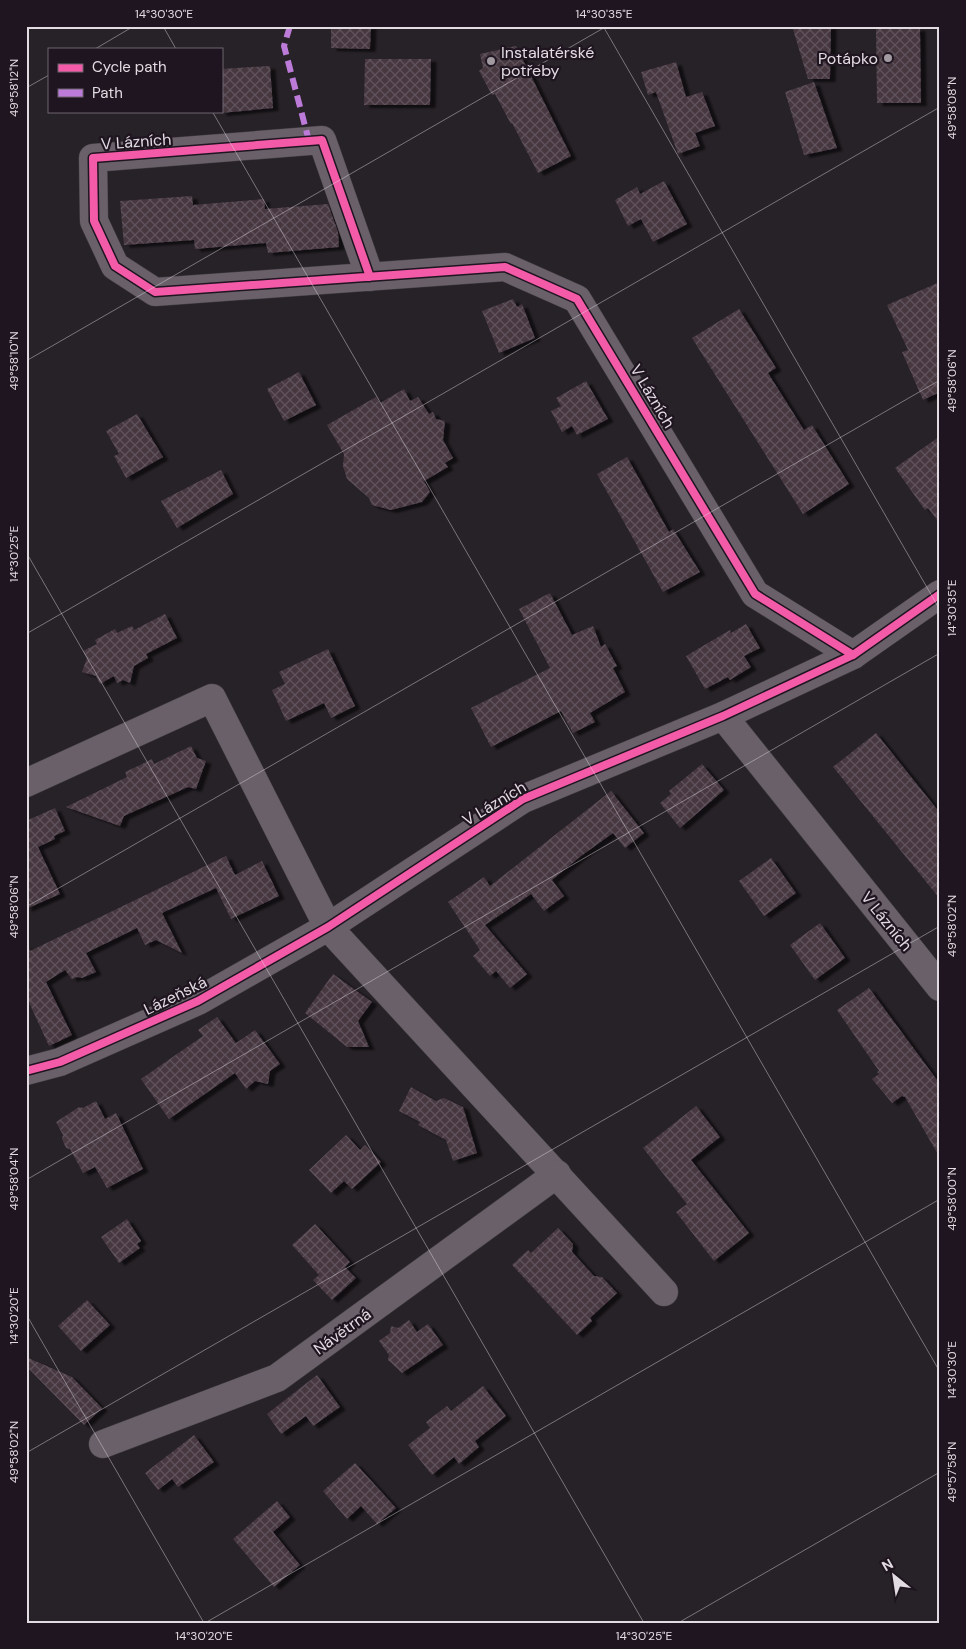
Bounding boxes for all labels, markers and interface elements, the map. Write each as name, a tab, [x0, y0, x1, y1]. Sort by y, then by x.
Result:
text: 14°30'30"E	[135, 6, 193, 22]
text: 14°30'35"E	[576, 6, 633, 22]
place label: Instalatérské potřeby	[501, 42, 594, 81]
legend	[48, 48, 222, 112]
place label: Potápko	[818, 48, 878, 69]
marker: Potápko	[882, 52, 894, 64]
marker: Instalatérské potřeby	[485, 55, 497, 67]
text: Cycle path	[92, 57, 167, 77]
text: 49°58'12"N	[6, 59, 22, 117]
text: 49°58'08"N	[944, 77, 960, 139]
text: Path	[92, 83, 123, 103]
street label: V Lázních	[100, 129, 172, 154]
text: 49°58'10"N	[6, 331, 22, 391]
text: 49°58'06"N	[944, 350, 960, 413]
street label: V Lázních	[625, 361, 680, 432]
text: 14°30'25"E	[6, 525, 22, 582]
text: 14°30'35"E	[944, 579, 960, 636]
street label: V Lázních	[459, 776, 530, 831]
text: 49°58'06"N	[6, 876, 22, 939]
street label: V Lázních	[856, 887, 917, 955]
text: 49°58'02"N	[944, 895, 960, 957]
street label: Lázeňská	[140, 971, 210, 1020]
text: 49°58'04"N	[6, 1148, 22, 1210]
text: 49°58'00"N	[944, 1167, 960, 1231]
text: 14°30'20"E	[6, 1287, 22, 1345]
street label: Návětrná	[309, 1303, 375, 1359]
text: 14°30'30"E	[944, 1341, 960, 1399]
text: 49°58'02"N	[6, 1421, 22, 1483]
text: 49°57'58"N	[944, 1442, 960, 1502]
north arrow	[868, 1552, 918, 1602]
text: N	[879, 1554, 896, 1575]
text: 14°30'20"E	[175, 1628, 233, 1644]
text: 14°30'25"E	[616, 1628, 673, 1644]

